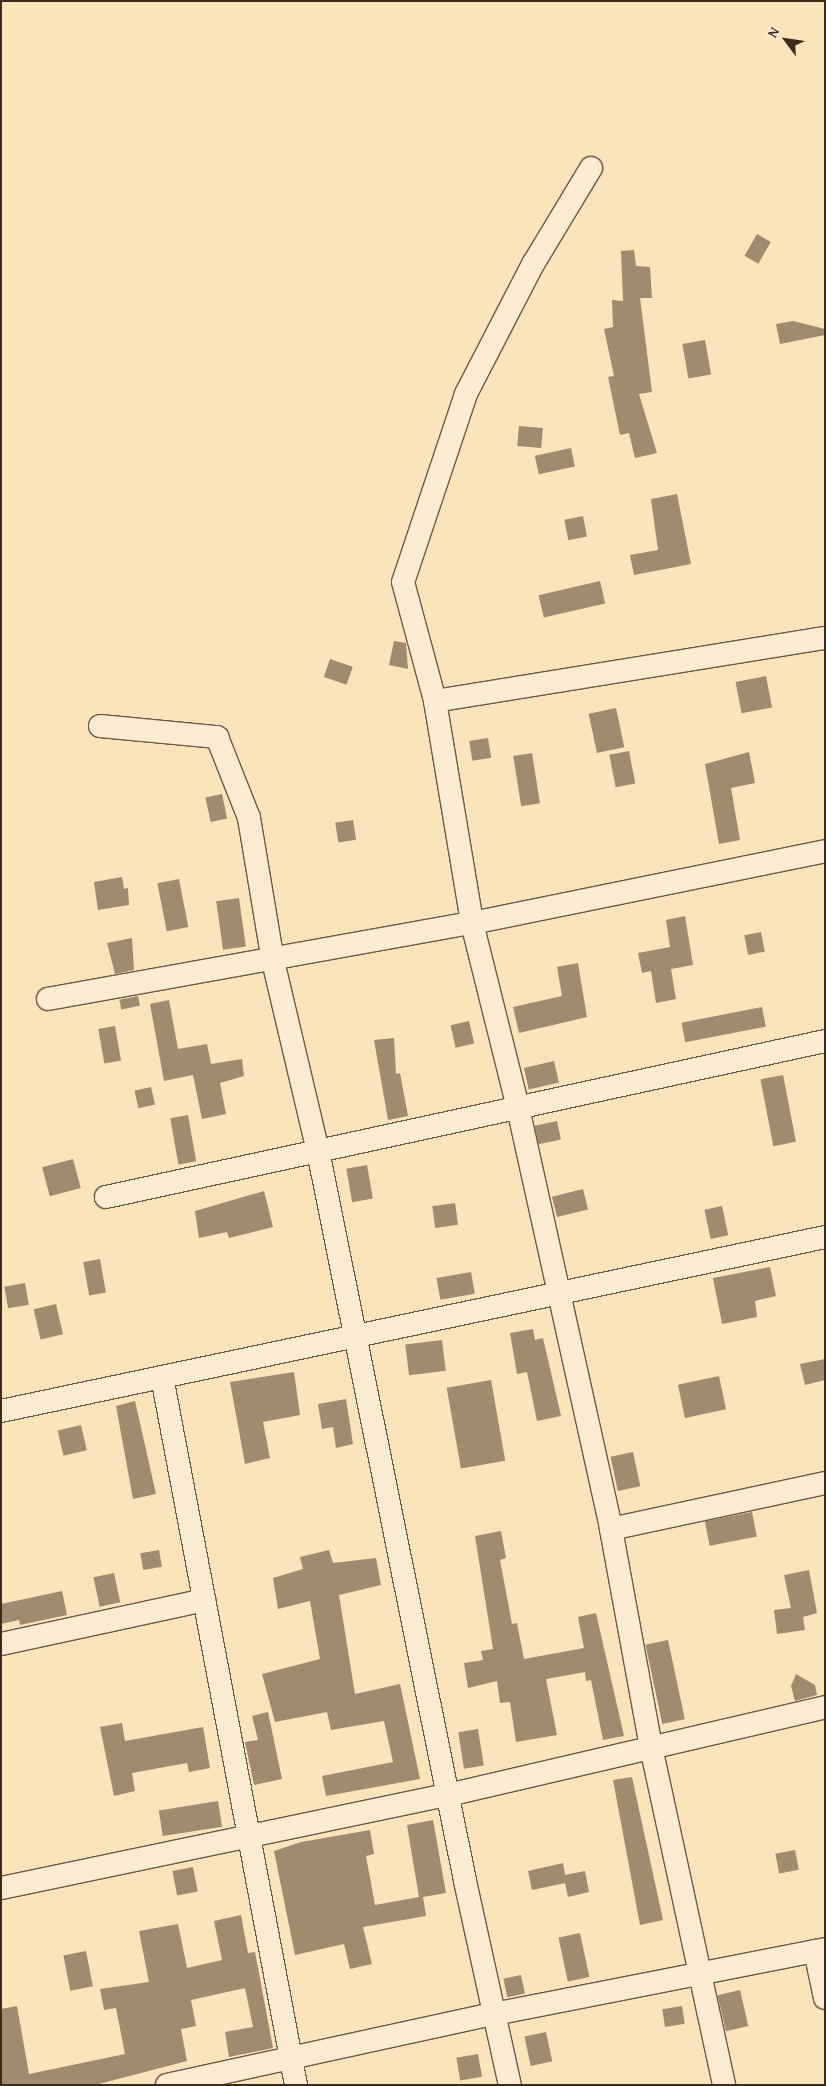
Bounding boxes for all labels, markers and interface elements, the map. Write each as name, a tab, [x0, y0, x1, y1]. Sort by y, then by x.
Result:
north arrow	[761, 15, 811, 65]
text: N	[762, 23, 784, 41]

